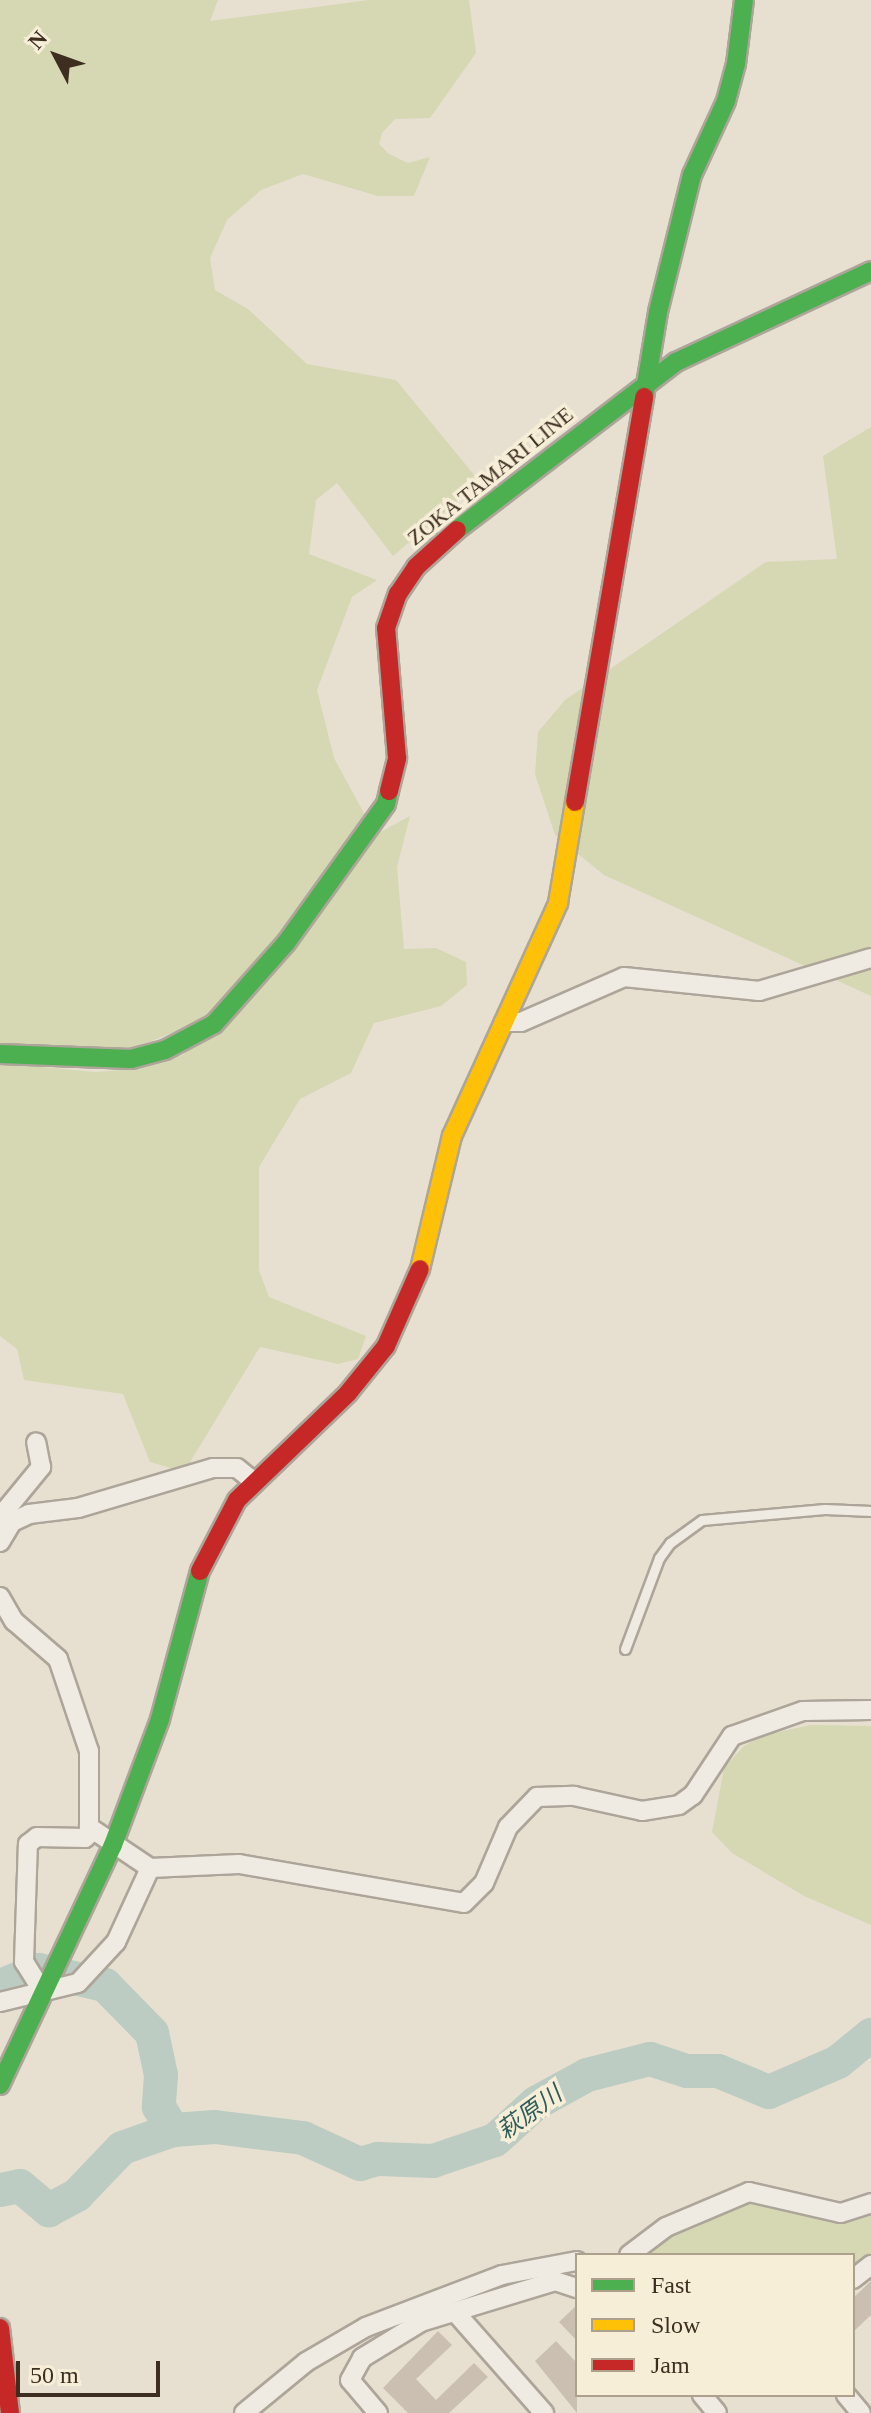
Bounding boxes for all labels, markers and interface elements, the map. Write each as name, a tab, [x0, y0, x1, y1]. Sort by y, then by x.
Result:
north arrow	[16, 16, 96, 96]
text: N	[23, 26, 52, 54]
street label: ZOKA TAMARI LINE	[401, 401, 579, 551]
water label: 萩原川	[492, 2080, 568, 2146]
legend	[575, 2253, 855, 2397]
text: Fast	[651, 2272, 691, 2298]
text: Slow	[651, 2312, 700, 2338]
scale bar	[20, 2345, 164, 2395]
text: Jam	[651, 2352, 690, 2378]
text: 50 m	[30, 2362, 79, 2388]

